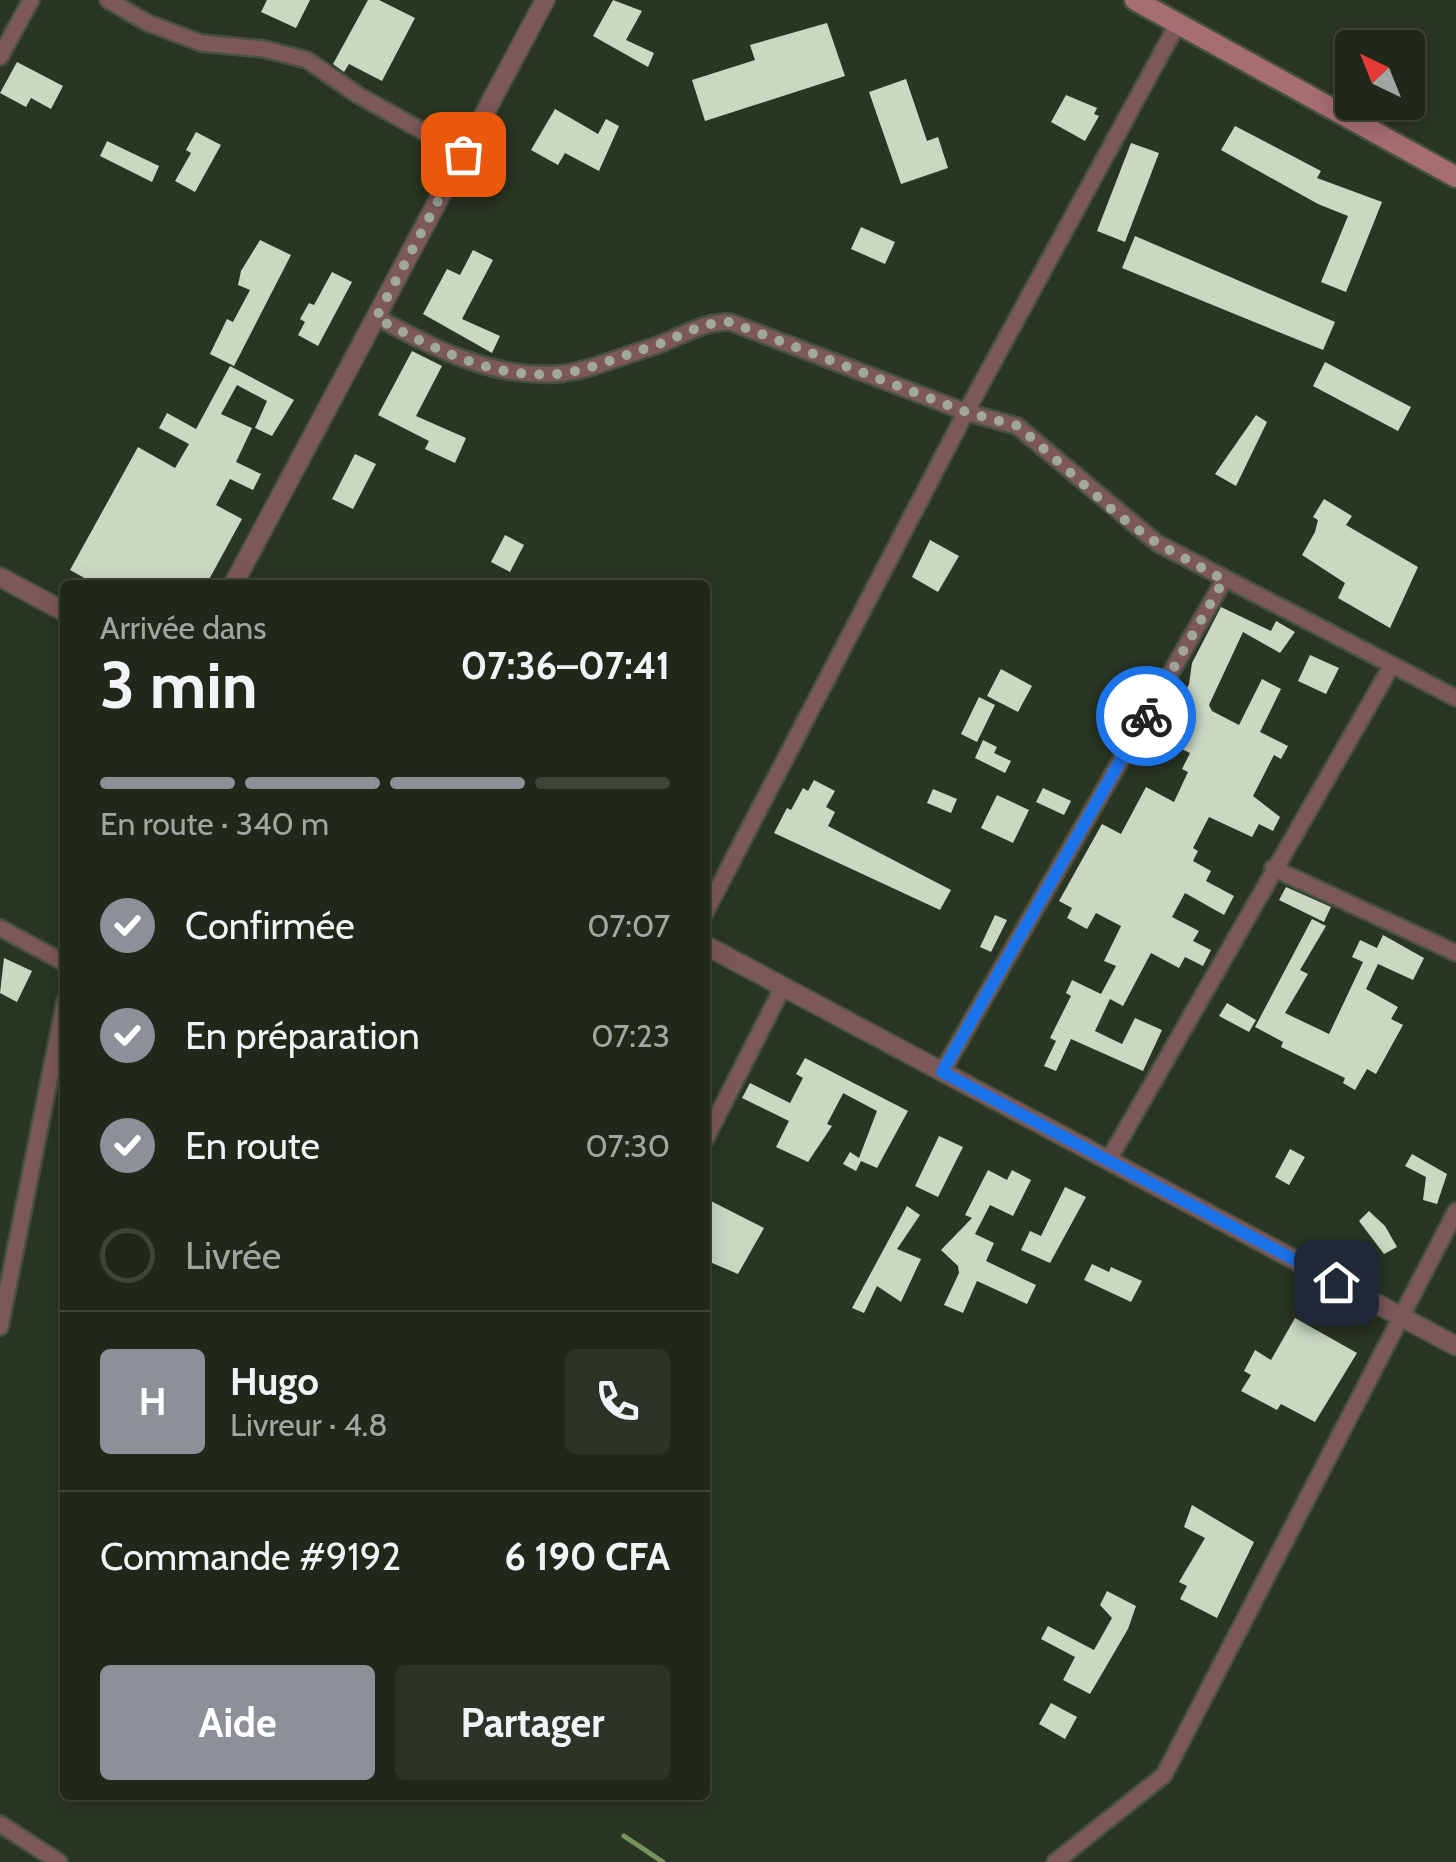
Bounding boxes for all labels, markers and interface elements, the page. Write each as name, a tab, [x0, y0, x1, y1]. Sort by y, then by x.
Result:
north arrow	[1335, 30, 1425, 120]
map controls	[1335, 30, 1425, 120]
pin	[421, 112, 506, 197]
icon: bag	[436, 127, 491, 182]
text: Arrivée dans	[100, 608, 266, 647]
text: 07:36–07:41	[461, 642, 670, 689]
text: 3 min	[100, 645, 258, 724]
courier	[1096, 666, 1196, 766]
icon: bike	[1119, 689, 1174, 744]
text: En route · 340 m	[100, 804, 329, 843]
icon: check	[100, 898, 155, 953]
text: Confirmée	[185, 902, 355, 949]
text: 07:07	[587, 906, 670, 945]
icon: check	[100, 1008, 155, 1063]
text: En préparation	[185, 1012, 420, 1059]
text: 07:23	[591, 1016, 670, 1055]
icon: check	[100, 1118, 155, 1173]
text: En route	[185, 1122, 320, 1169]
text: 07:30	[586, 1126, 670, 1165]
text: Livrée	[185, 1232, 281, 1279]
pin	[1294, 1240, 1379, 1325]
icon: home	[1309, 1255, 1364, 1310]
button: phone	[565, 1349, 670, 1454]
text: Hugo	[230, 1358, 319, 1405]
text: H	[139, 1378, 166, 1425]
text: Livreur · 4.8	[230, 1405, 388, 1444]
text: Commande #9192	[100, 1533, 401, 1580]
text: 6 190 CFA	[505, 1533, 670, 1580]
button: Aide	[100, 1665, 375, 1780]
button: Partager	[395, 1665, 670, 1780]

